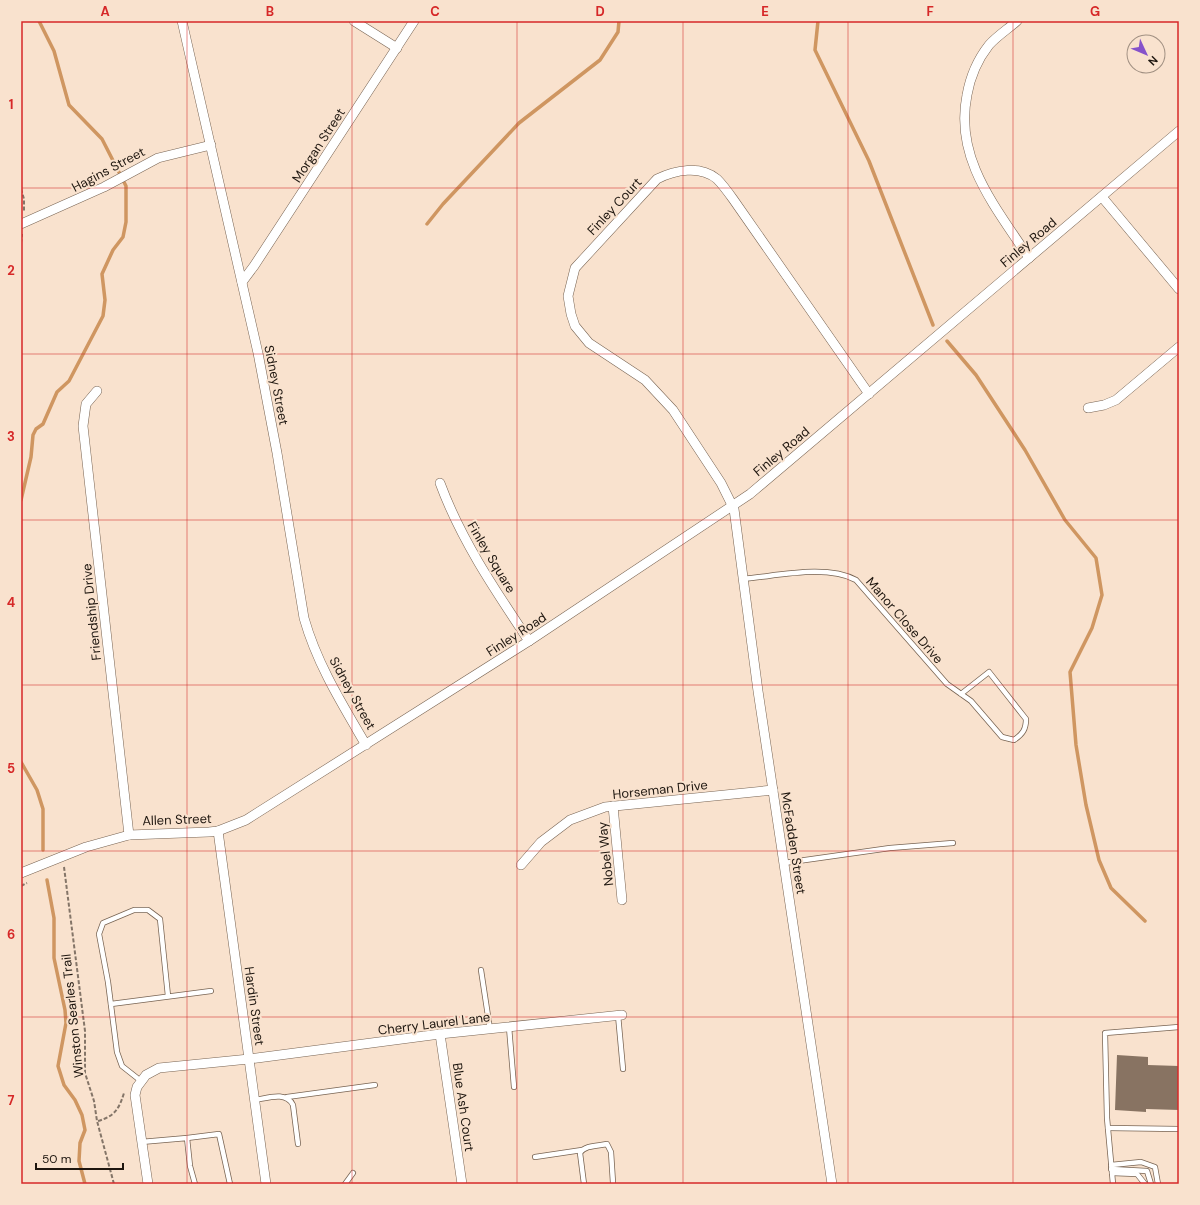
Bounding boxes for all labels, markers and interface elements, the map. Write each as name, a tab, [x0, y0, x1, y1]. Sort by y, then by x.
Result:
text: A	[100, 3, 110, 20]
text: B	[266, 3, 274, 20]
text: C	[430, 3, 440, 20]
text: D	[595, 3, 605, 20]
text: E	[761, 3, 769, 20]
text: F	[926, 3, 934, 20]
text: G	[1090, 3, 1100, 20]
north arrow	[1126, 34, 1166, 74]
text: N	[1145, 53, 1161, 69]
text: 1	[9, 96, 13, 113]
street label: Morgan Street	[288, 105, 349, 186]
street label: Hagins Street	[69, 143, 148, 196]
street label: Finley Court	[583, 174, 645, 239]
street label: Finley Road	[997, 214, 1060, 271]
text: 2	[7, 262, 15, 279]
street label: Sidney Street	[260, 344, 293, 426]
street label: Finley Road	[750, 423, 813, 480]
text: 3	[7, 428, 15, 445]
street label: Finley Square	[464, 518, 520, 596]
street label: Friendship Drive	[78, 563, 105, 661]
street label: Manor Close Drive	[862, 573, 947, 667]
text: 4	[7, 594, 15, 611]
street label: Finley Road	[483, 609, 550, 660]
street label: Sidney Street	[326, 654, 380, 733]
text: 5	[7, 760, 15, 777]
street label: Horseman Drive	[612, 776, 709, 803]
street label: McFadden Street	[777, 791, 810, 895]
street label: Allen Street	[142, 810, 212, 829]
street label: Nobel Way	[594, 821, 617, 887]
text: 6	[7, 926, 15, 943]
street label: Winston Searles Trail	[58, 953, 87, 1079]
street label: Hardin Street	[241, 966, 268, 1047]
street label: Cherry Laurel Lane	[377, 1008, 491, 1039]
street label: Blue Ash Court	[449, 1062, 478, 1153]
text: 7	[8, 1092, 15, 1109]
scale bar	[36, 1145, 123, 1171]
text: 50 m	[42, 1151, 71, 1167]

